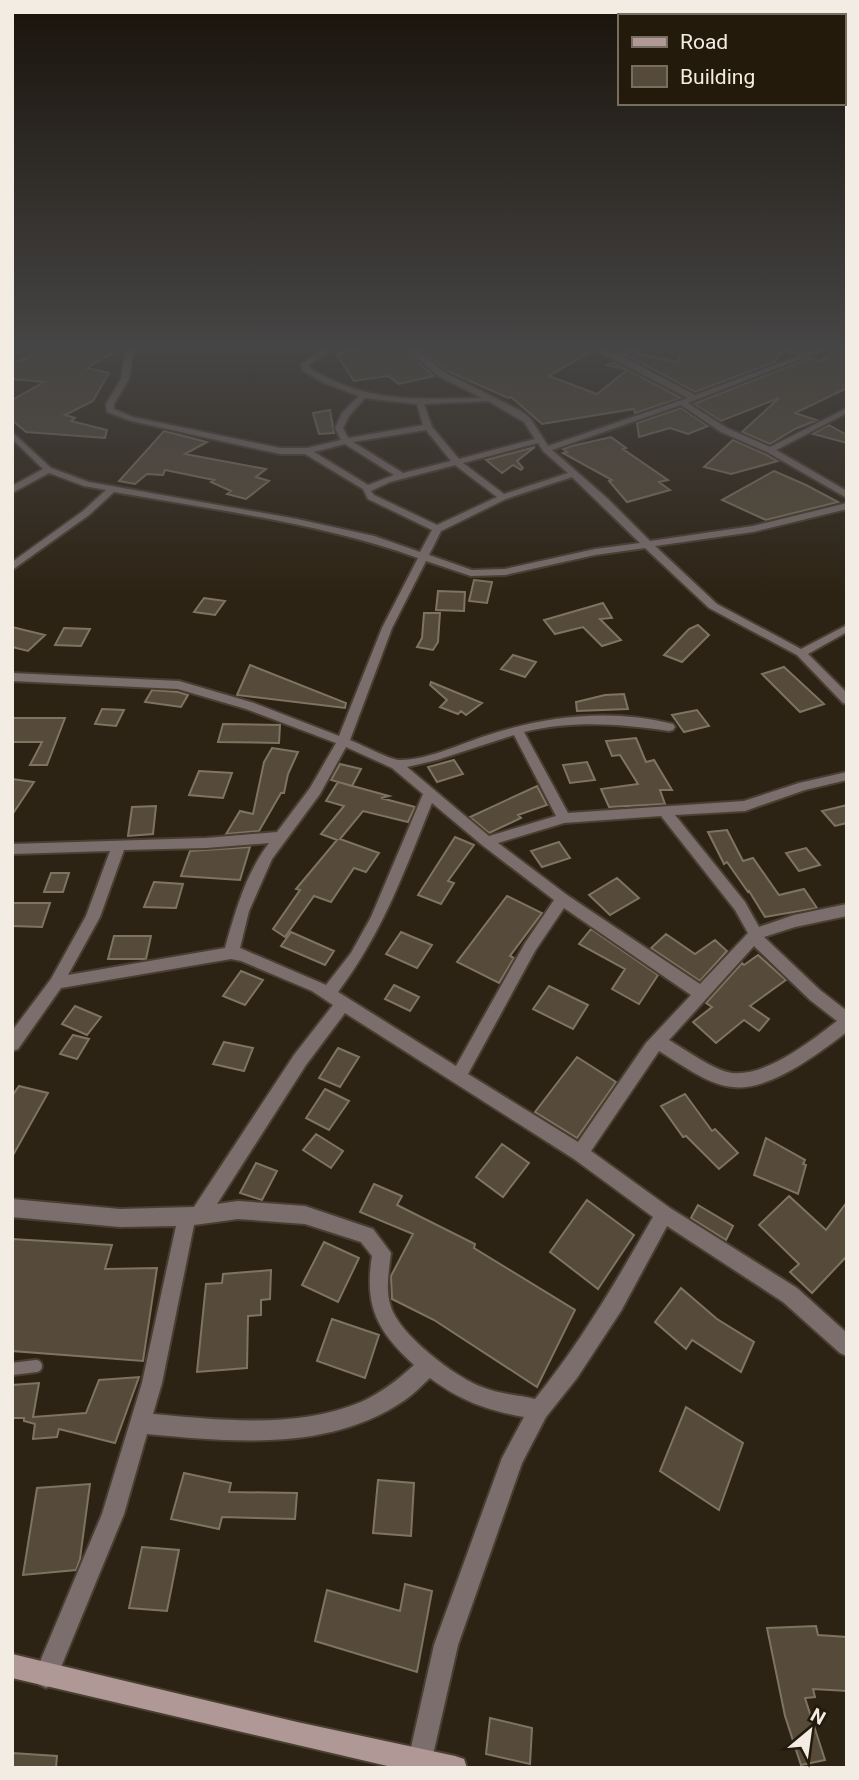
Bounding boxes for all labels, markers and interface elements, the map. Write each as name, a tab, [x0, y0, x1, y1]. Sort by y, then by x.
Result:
legend	[618, 14, 845, 105]
text: Road	[680, 30, 728, 54]
text: Building	[680, 65, 755, 89]
north arrow	[775, 1696, 845, 1766]
text: N	[807, 1703, 829, 1730]

